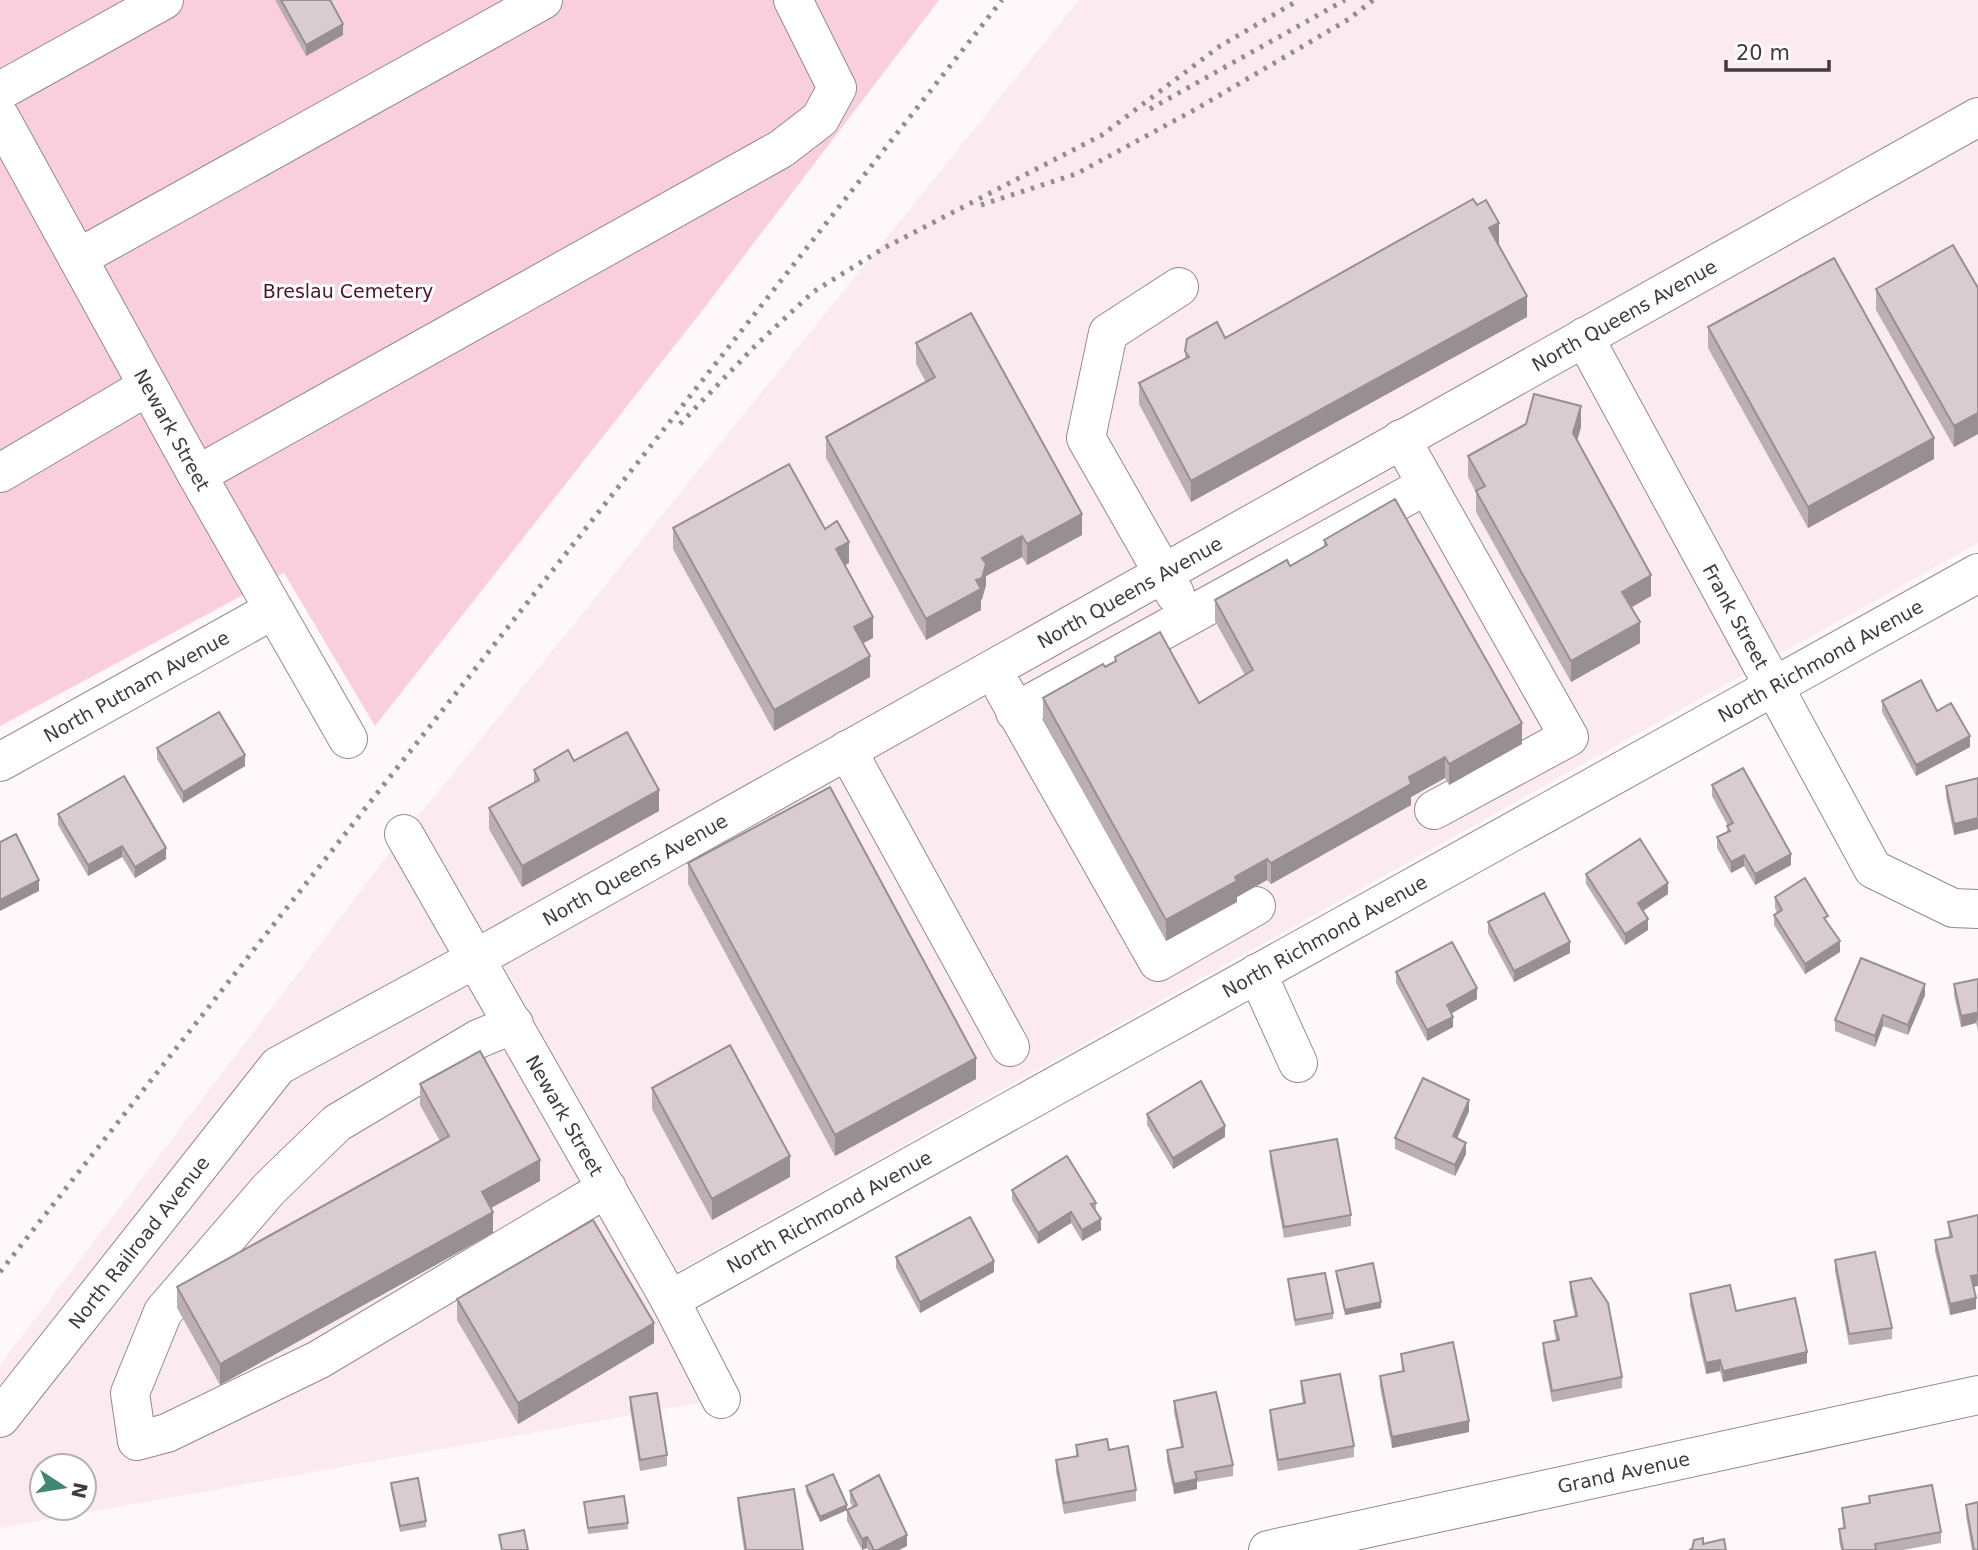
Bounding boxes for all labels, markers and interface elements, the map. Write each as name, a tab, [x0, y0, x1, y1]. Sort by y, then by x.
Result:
scale bar	[1726, 28, 1829, 72]
text: 20 m	[1736, 41, 1790, 65]
street label: North Queens Avenue	[1528, 255, 1720, 376]
park label: Breslau Cemetery	[263, 280, 433, 302]
street label: Newark Street	[130, 365, 215, 495]
street label: North Queens Avenue	[1033, 532, 1226, 653]
street label: Frank Street	[1698, 560, 1773, 673]
street label: North Richmond Avenue	[1714, 595, 1927, 726]
street label: North Putnam Avenue	[40, 626, 233, 746]
street label: North Queens Avenue	[539, 809, 731, 930]
street label: North Richmond Avenue	[1218, 870, 1431, 1002]
street label: Newark Street	[521, 1051, 608, 1180]
street label: North Richmond Avenue	[723, 1146, 935, 1277]
street label: North Railroad Avenue	[64, 1152, 214, 1333]
street label: Grand Avenue	[1555, 1447, 1692, 1498]
north arrow	[28, 1452, 98, 1522]
text: N	[67, 1480, 92, 1501]

